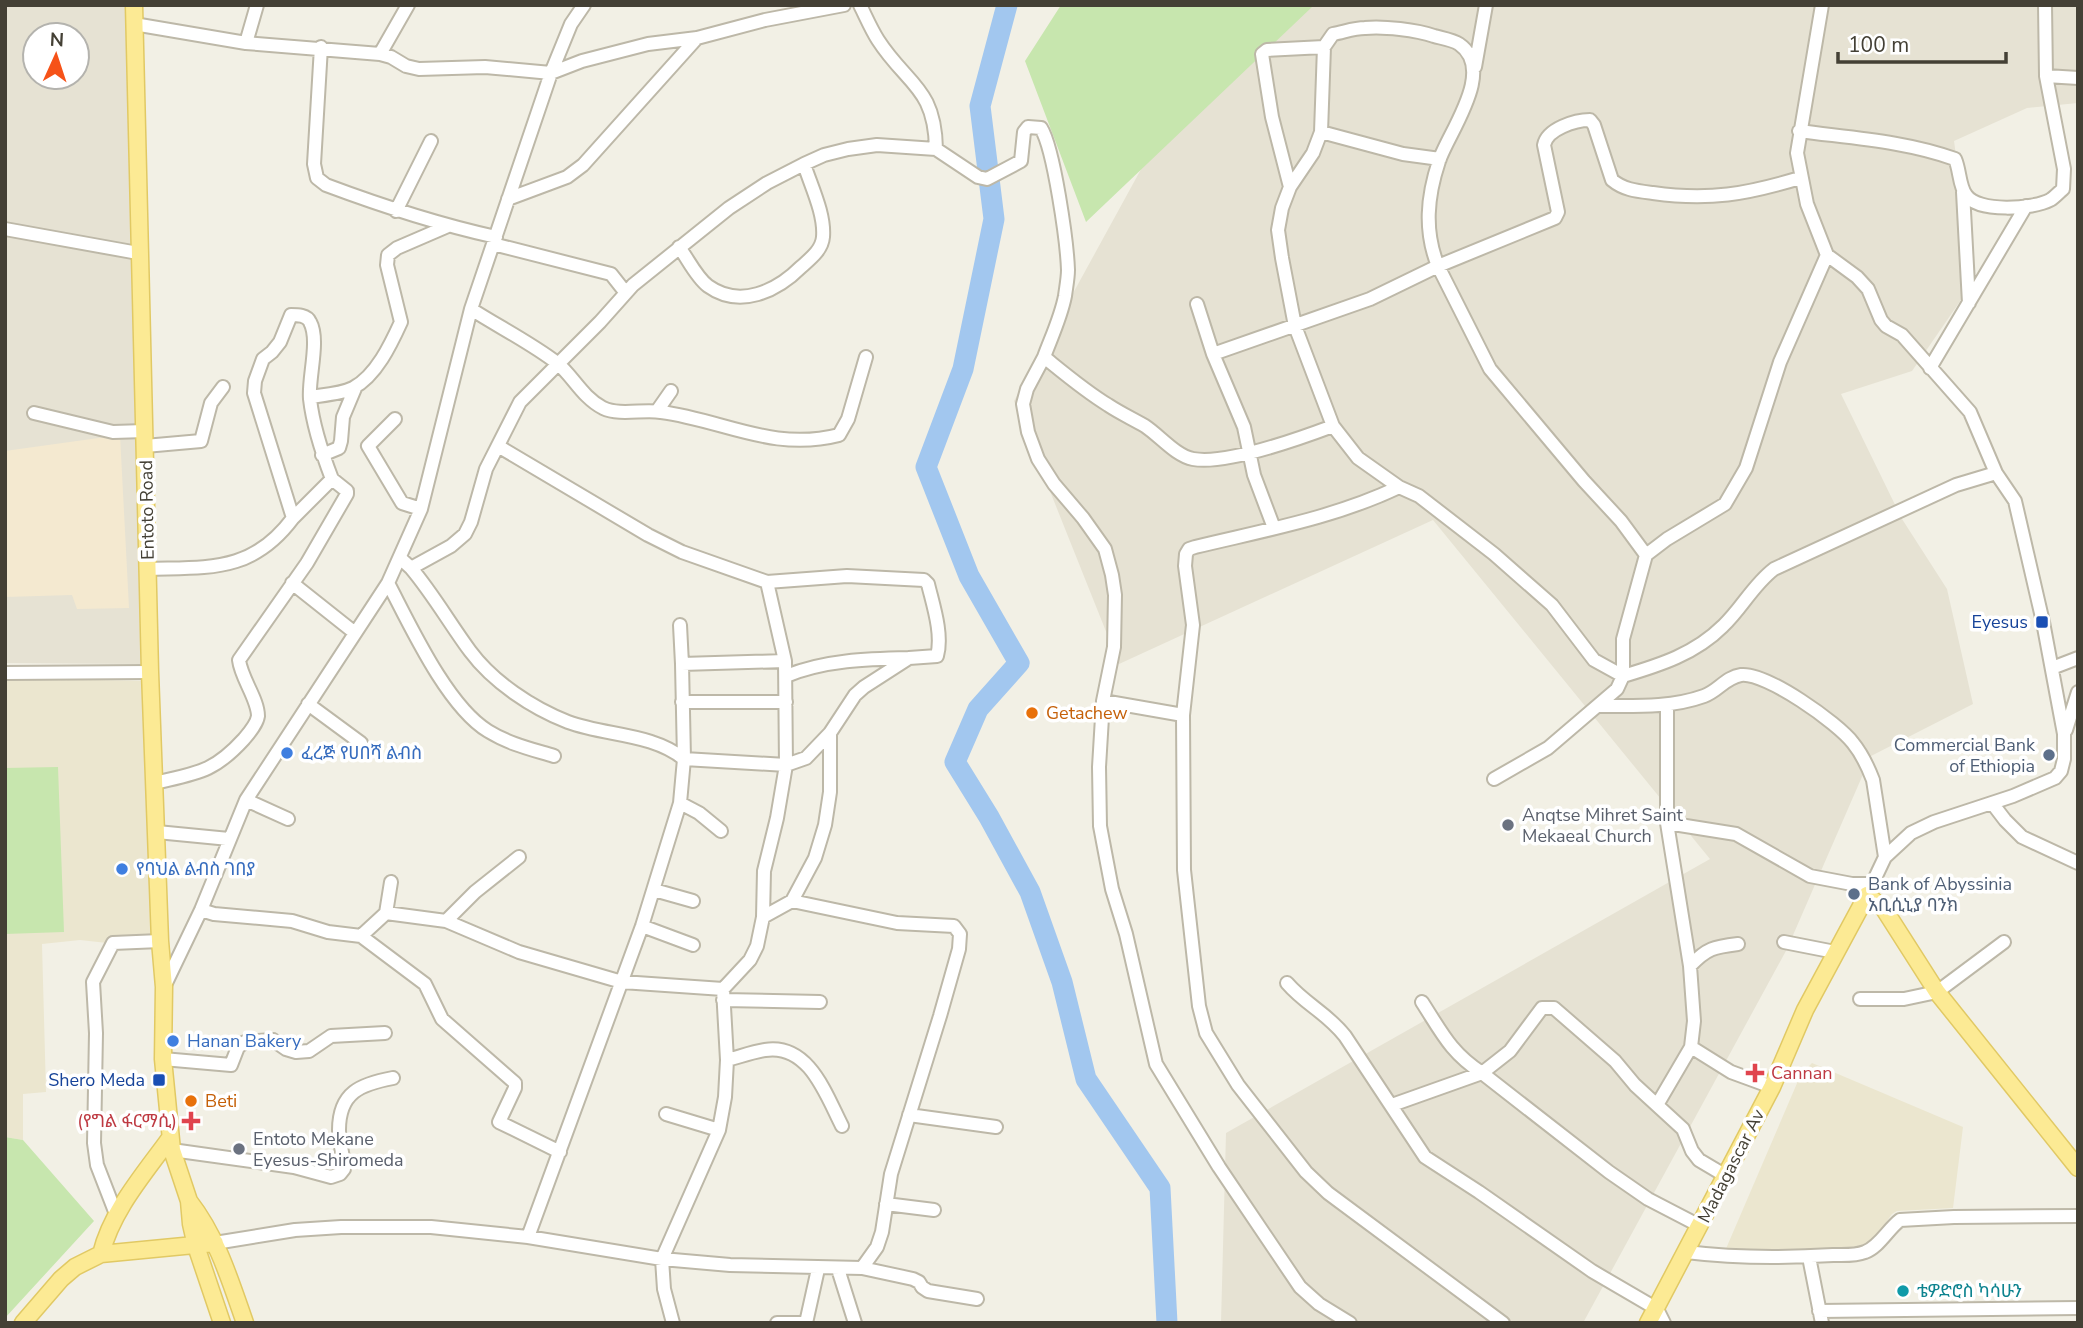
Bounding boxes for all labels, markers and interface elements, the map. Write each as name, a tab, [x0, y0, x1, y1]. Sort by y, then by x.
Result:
north arrow	[21, 21, 91, 91]
scale bar	[1838, 21, 2006, 65]
text: N	[49, 27, 65, 53]
text: 100 m	[1848, 31, 1909, 59]
street label: Entoto Road	[134, 460, 160, 560]
place label: Eyesus	[1972, 610, 2028, 634]
marker: Eyesus	[2034, 614, 2050, 630]
place label: Getachew	[1046, 701, 1128, 725]
marker: Getachew	[1024, 705, 1040, 721]
place label: Commercial Bank of Ethiopia	[1894, 733, 2036, 778]
place label: ፈረጅ የሀበሻ ልብስ	[301, 741, 422, 765]
marker: ፈረጅ የሀበሻ ልብስ	[279, 745, 295, 761]
marker: Commercial Bank of Ethiopia	[2041, 747, 2057, 763]
place label: Anqtse Mihret Saint Mekaeal Church	[1522, 803, 1684, 848]
marker: Anqtse Mihret Saint Mekaeal Church	[1500, 817, 1516, 833]
place label: የባህል ልብስ ገበያ	[136, 857, 255, 881]
marker: የባህል ልብስ ገበያ	[114, 861, 130, 877]
place label: Bank of Abyssinia አቢሲኒያ ባንክ	[1868, 872, 2012, 917]
marker: Bank of Abyssinia አቢሲኒያ ባንክ	[1846, 886, 1862, 902]
place label: Hanan Bakery	[187, 1029, 302, 1053]
marker: Hanan Bakery	[165, 1033, 181, 1049]
place label: Cannan	[1771, 1061, 1833, 1085]
marker: Cannan	[1745, 1063, 1765, 1083]
place label: Shero Meda	[48, 1068, 145, 1092]
marker: Shero Meda	[151, 1072, 167, 1088]
place label: Beti	[205, 1089, 237, 1113]
marker: Beti	[183, 1093, 199, 1109]
street label: Madagascar Av	[1692, 1104, 1770, 1227]
place label: (የግል ፋርማሲ)	[77, 1109, 177, 1133]
marker: (የግል ፋርማሲ)	[183, 1113, 199, 1129]
place label: Entoto Mekane Eyesus-Shiromeda	[253, 1127, 404, 1172]
marker: Entoto Mekane Eyesus-Shiromeda	[231, 1141, 247, 1157]
place label: ቴዎድሮስ ካሳሁን	[1917, 1279, 2022, 1303]
marker: ቴዎድሮስ ካሳሁን	[1895, 1283, 1911, 1299]

